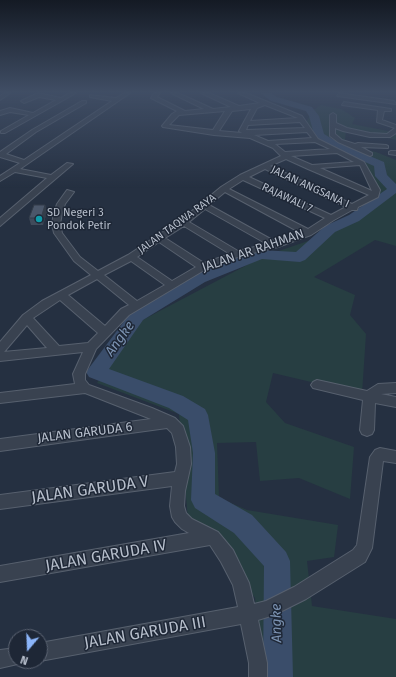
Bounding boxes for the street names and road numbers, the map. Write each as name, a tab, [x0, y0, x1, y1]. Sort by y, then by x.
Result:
street label: JALAN ANGSANA I	[269, 163, 351, 211]
street label: RAJAWALI 7	[260, 180, 314, 216]
street label: JALAN TAQWA RAYA	[135, 191, 219, 257]
street label: JALAN AR RAHMAN	[200, 226, 306, 276]
street label: JALAN GARUDA 6	[37, 419, 133, 447]
street label: JALAN GARUDA V	[30, 472, 150, 508]
street label: JALAN GARUDA IV	[44, 536, 168, 576]
street label: JALAN GARUDA III	[83, 613, 207, 653]

